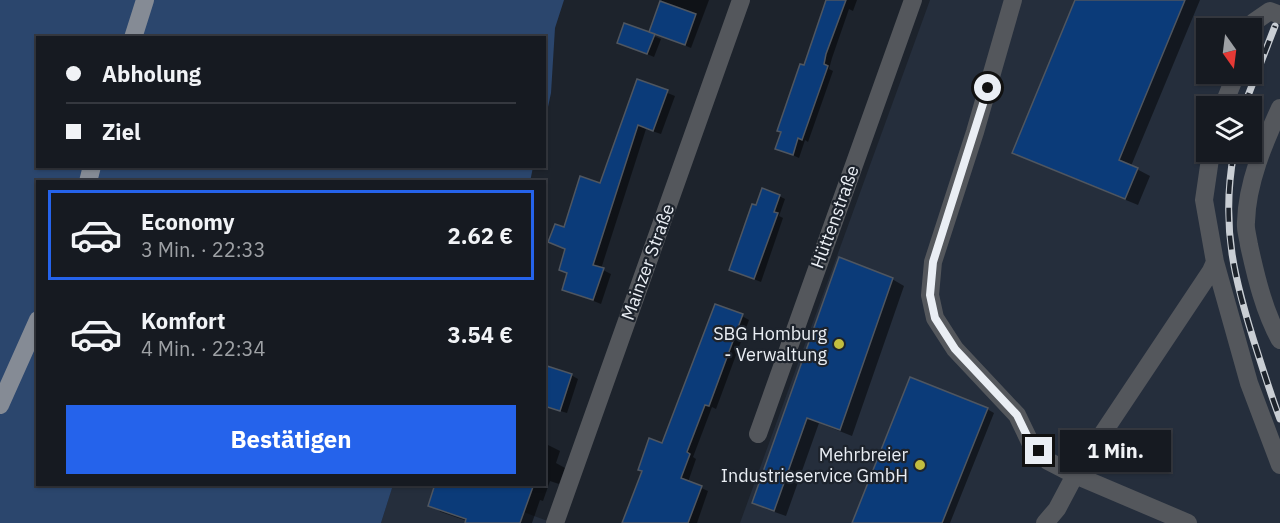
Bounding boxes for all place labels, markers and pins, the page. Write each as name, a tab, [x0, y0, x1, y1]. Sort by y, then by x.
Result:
place label: SBG Homburg - Verwaltung	[713, 322, 827, 366]
marker: SBG Homburg - Verwaltung	[832, 337, 846, 351]
place label: Mehrbreier Industrieservice GmbH	[721, 443, 908, 487]
marker: Mehrbreier Industrieservice GmbH	[913, 458, 927, 472]

